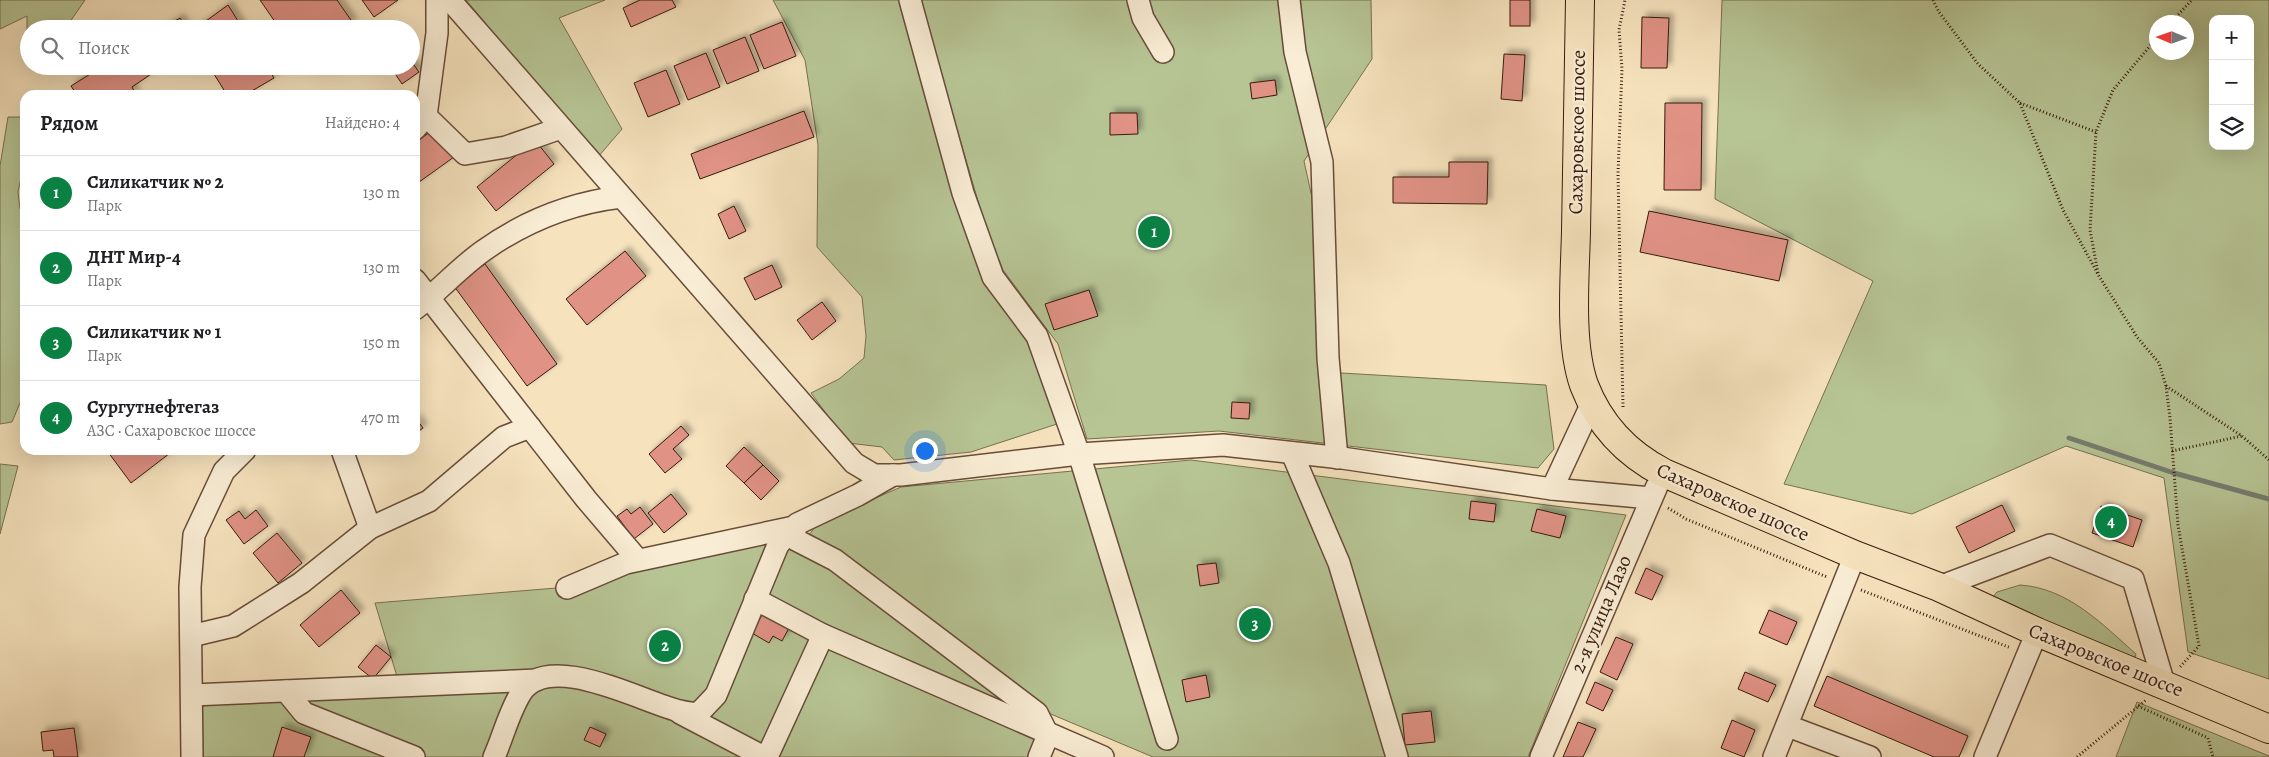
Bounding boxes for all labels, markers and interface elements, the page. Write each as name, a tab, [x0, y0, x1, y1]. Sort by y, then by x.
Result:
north arrow	[2149, 15, 2194, 60]
map controls	[2209, 15, 2254, 150]
button: +	[2209, 15, 2254, 60]
search box	[20, 20, 420, 75]
icon: search	[38, 34, 66, 62]
text: Поиск	[78, 35, 130, 61]
street label: Сахаровское шоссе	[1562, 49, 1592, 215]
button: −	[2209, 60, 2254, 105]
button: layers	[2209, 105, 2254, 150]
text: Рядом	[40, 109, 98, 137]
text: Найдено: 4	[325, 112, 400, 134]
text: Силикатчик № 2	[87, 169, 224, 195]
text: 1	[53, 182, 59, 204]
text: 130 m	[363, 182, 400, 204]
text: Парк	[87, 195, 122, 217]
pin: 1	[1138, 213, 1170, 251]
text: ДНТ Мир-4	[87, 244, 181, 270]
text: 2	[52, 257, 60, 279]
text: 130 m	[363, 257, 400, 279]
text: Парк	[87, 270, 122, 292]
text: Силикатчик № 1	[87, 319, 221, 345]
text: 3	[53, 332, 59, 354]
text: 150 m	[363, 332, 400, 354]
text: Парк	[87, 345, 122, 367]
text: Сургутнефтегаз	[87, 394, 219, 420]
text: 4	[52, 407, 60, 429]
text: 470 m	[361, 407, 400, 429]
text: АЗС · Сахаровское шоссе	[87, 420, 256, 442]
your location	[912, 438, 938, 464]
street label: Сахаровское шоссе	[1652, 456, 1814, 548]
pin: 4	[2095, 503, 2127, 541]
street label: 2-я улица Лазо	[1564, 551, 1638, 677]
pin: 3	[1239, 605, 1271, 643]
street label: Сахаровское шоссе	[2025, 617, 2187, 703]
pin: 2	[649, 627, 681, 665]

